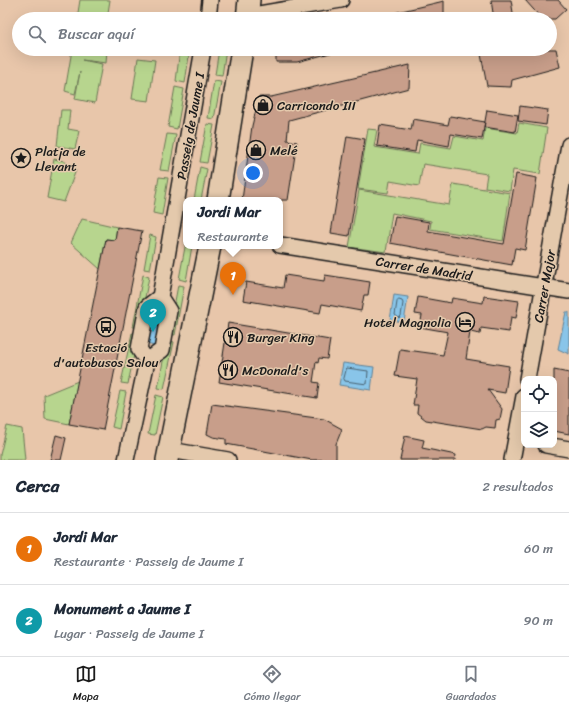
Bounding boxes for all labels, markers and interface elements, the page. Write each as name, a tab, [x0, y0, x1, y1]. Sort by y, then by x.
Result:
search box	[12, 12, 557, 56]
text: Buscar aquí	[58, 21, 135, 47]
icon: search	[26, 23, 48, 45]
street label: Passeig de Jaume I	[170, 70, 211, 181]
shop icon: Carricondo III	[252, 94, 274, 116]
place label: Carricondo III	[277, 94, 356, 117]
shop icon: Melé	[245, 139, 267, 161]
place label: Melé	[270, 139, 298, 162]
place label: Platja de Llevant	[35, 140, 86, 178]
place icon: Platja de Llevant	[10, 147, 32, 169]
your location	[243, 163, 263, 183]
popup	[183, 197, 283, 249]
text: Jordi Mar	[198, 199, 261, 225]
text: Restaurante	[198, 225, 268, 248]
street label: Carrer Major	[527, 247, 562, 325]
street label: Carrer de Madrid	[374, 250, 475, 288]
pin: 1	[220, 262, 246, 295]
pin: 2	[140, 299, 166, 332]
place label: Hotel Magnolia	[364, 311, 451, 334]
hotel icon: Hotel Magnolia	[454, 311, 476, 333]
bus stop icon: Estació d'autobusos Salou	[95, 316, 117, 338]
restaurant icon: Burger King	[222, 326, 244, 348]
place label: Burger King	[247, 326, 315, 349]
place label: Estació d'autobusos Salou	[53, 336, 159, 374]
restaurant icon: McDonald's	[217, 359, 239, 381]
place label: McDonald's	[242, 359, 308, 382]
map controls	[521, 376, 557, 448]
button: locate	[521, 376, 557, 412]
button: layers	[521, 412, 557, 448]
text: Cerca	[16, 471, 59, 501]
text: 2 resultados	[482, 475, 553, 498]
text: Jordi Mar	[54, 524, 117, 550]
text: 1	[26, 537, 32, 560]
text: 60 m	[524, 537, 553, 560]
text: Restaurante · Passeig de Jaume I	[54, 550, 244, 573]
text: Monument a Jaume I	[54, 596, 190, 622]
text: 2	[25, 609, 33, 632]
text: 90 m	[523, 609, 553, 632]
text: Lugar · Passeig de Jaume I	[54, 622, 204, 645]
tab: Mapa	[73, 663, 98, 706]
tab: Cómo llegar	[244, 663, 301, 706]
tab: Guardados	[446, 663, 496, 706]

